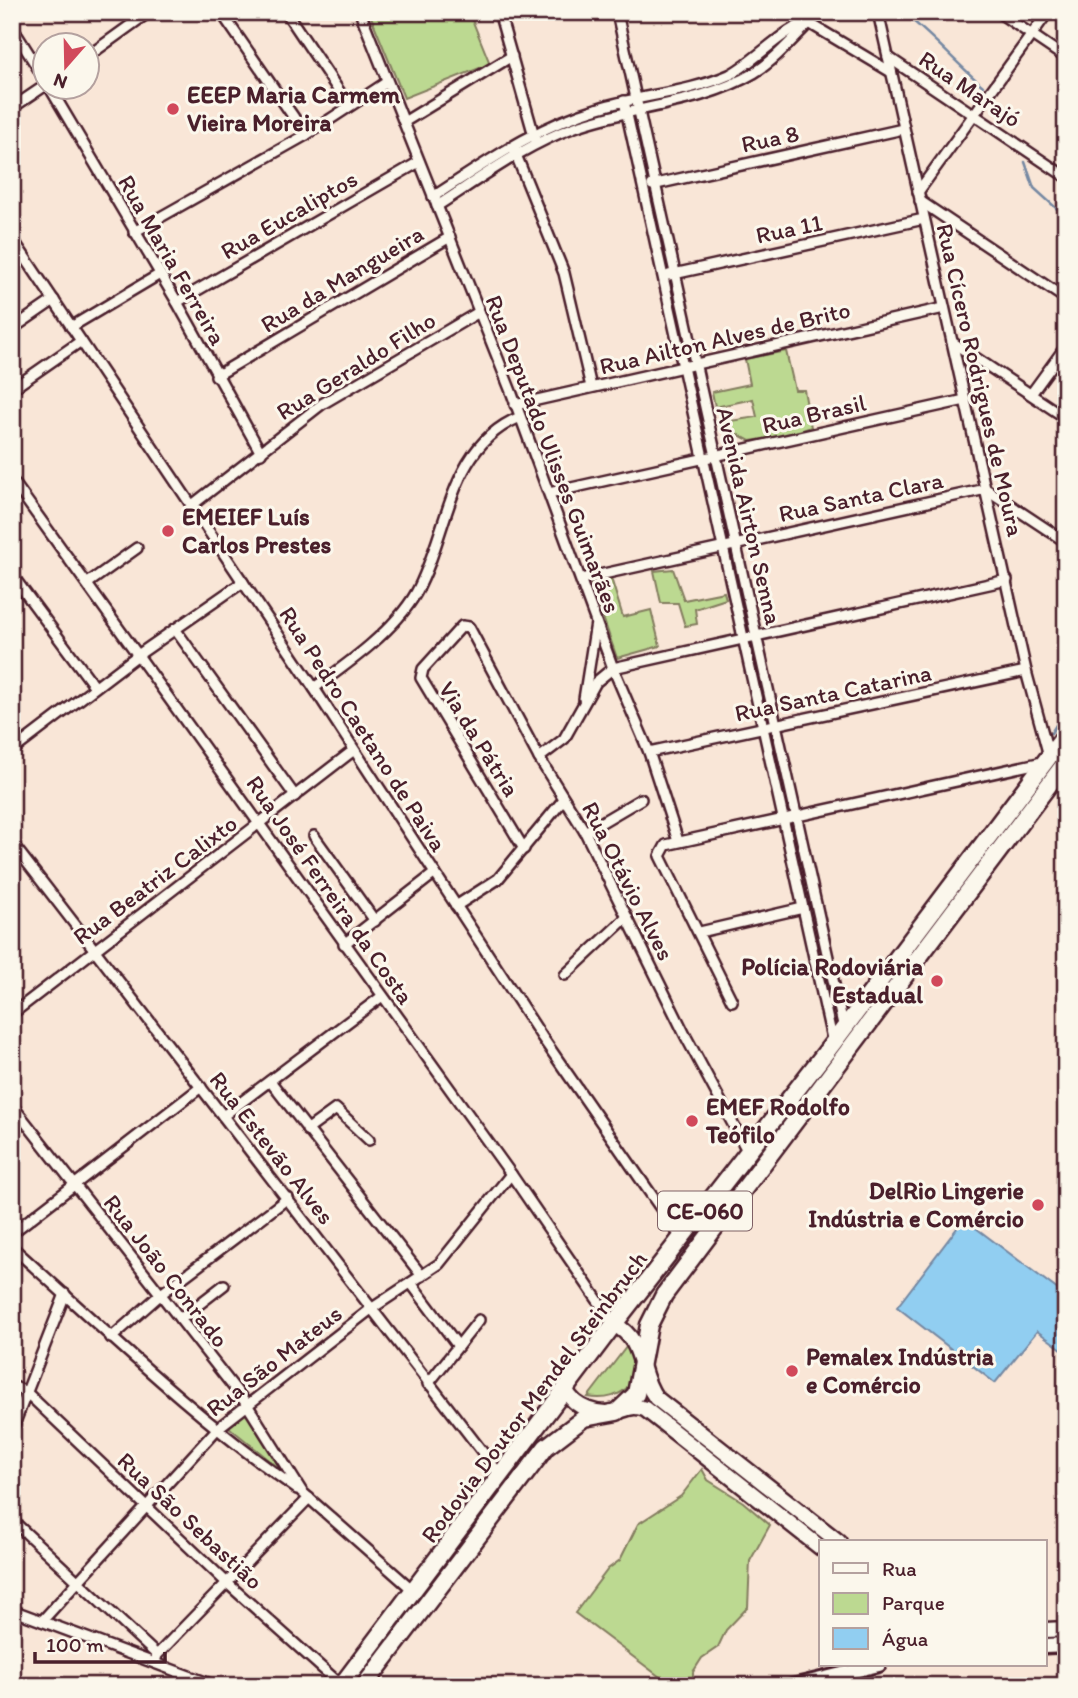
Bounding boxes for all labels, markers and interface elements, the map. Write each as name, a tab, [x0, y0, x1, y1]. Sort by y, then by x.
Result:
north arrow	[32, 32, 102, 102]
street label: Rua Marajó	[914, 44, 1027, 133]
text: N	[50, 69, 70, 95]
place label: EEEP Maria Carmem Vieira Moreira	[187, 80, 401, 137]
marker: EEEP Maria Carmem Vieira Moreira	[165, 101, 181, 117]
street label: Rua 8	[738, 118, 801, 159]
street label: Rua Eucaliptos	[215, 164, 362, 265]
street label: Rua Maria Ferreira	[112, 170, 233, 350]
street label: Rua 11	[753, 207, 825, 250]
street label: Rua da Mangueira	[255, 218, 429, 339]
street label: Rua Cícero Rodrigues de Moura	[930, 220, 1031, 540]
street label: Rua Deputado Ulisses Guimarães	[479, 291, 628, 617]
street label: Rua Ailton Alves de Brito	[597, 295, 853, 380]
street label: Rua Geraldo Filho	[271, 305, 441, 426]
street label: Rua Brasil	[759, 387, 869, 440]
street label: Avenida Airton Senna	[710, 404, 789, 628]
street label: Rua Santa Clara	[776, 465, 946, 528]
place label: EMEIEF Luís Carlos Prestes	[182, 502, 332, 559]
marker: EMEIEF Luís Carlos Prestes	[160, 523, 176, 539]
street label: Rua Pedro Caetano de Paiva	[273, 601, 454, 857]
street label: Rua Santa Catarina	[732, 657, 934, 728]
street label: Via da Pátria	[433, 676, 526, 802]
street label: Rua José Ferreira da Costa	[240, 770, 421, 1010]
street label: Rua Otávio Alves	[576, 797, 681, 965]
street label: Rua Beatriz Calixto	[67, 808, 243, 951]
place label: Polícia Rodoviária Estadual	[741, 952, 923, 1009]
marker: Polícia Rodoviária Estadual	[929, 973, 945, 989]
street label: Rua Estevão Alves	[204, 1065, 341, 1230]
place label: EMEF Rodolfo Teófilo	[705, 1092, 850, 1149]
marker: EMEF Rodolfo Teófilo	[684, 1113, 700, 1129]
place label: DelRio Lingerie Indústria e Comércio	[808, 1176, 1024, 1233]
street label: Rua João Conrado	[98, 1188, 235, 1353]
road number: CE-060	[658, 1192, 752, 1230]
marker: DelRio Lingerie Indústria e Comércio	[1030, 1197, 1046, 1213]
street label: Rodovia Doutor Mendel Steinbruch	[414, 1245, 653, 1548]
street label: Rua São Mateus	[200, 1299, 347, 1423]
place label: Pemalex Indústria e Comércio	[806, 1342, 994, 1399]
marker: Pemalex Indústria e Comércio	[784, 1363, 800, 1379]
street label: Rua São Sebastião	[112, 1446, 269, 1595]
legend	[819, 1540, 1046, 1666]
text: Rua	[882, 1556, 917, 1581]
text: Parque	[882, 1590, 945, 1615]
scale bar	[35, 1621, 164, 1665]
text: Água	[882, 1626, 928, 1651]
text: 100 m	[46, 1632, 104, 1657]

